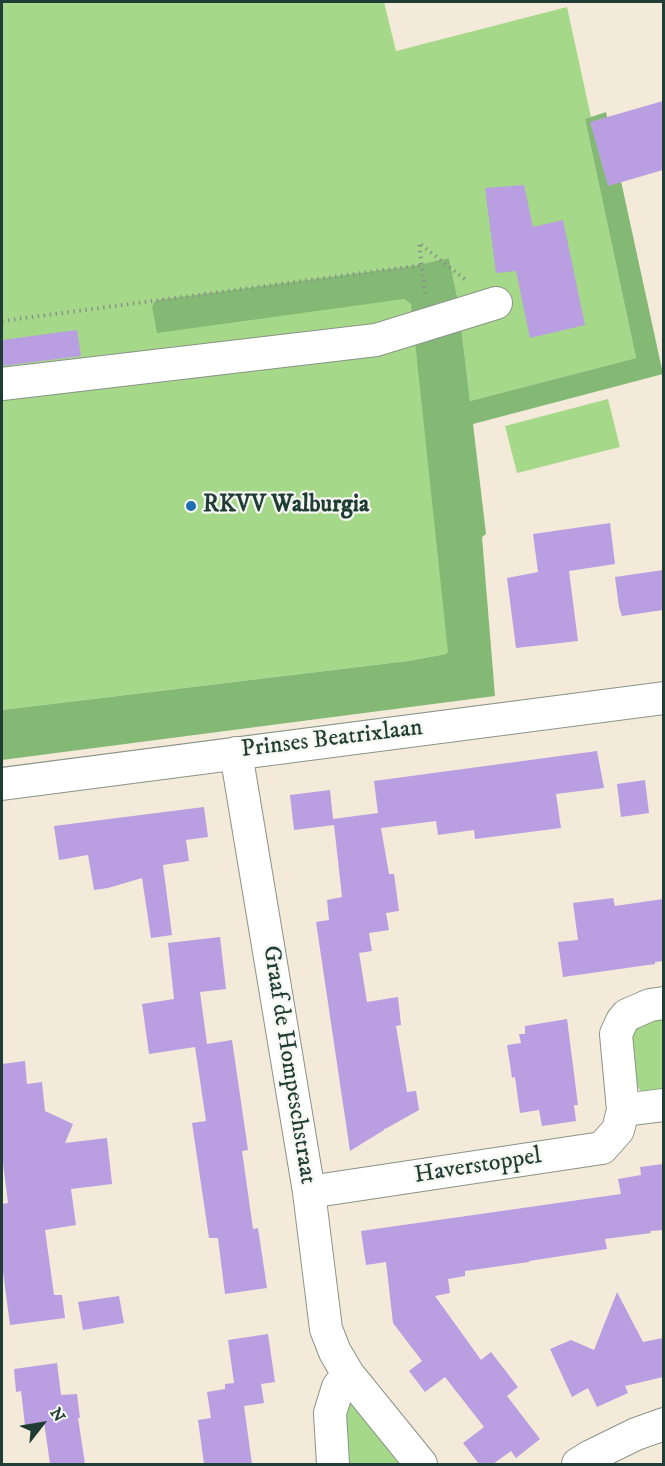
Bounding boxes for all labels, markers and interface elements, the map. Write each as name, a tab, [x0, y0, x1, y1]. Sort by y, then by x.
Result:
place label: RKVV Walburgia	[203, 492, 369, 520]
marker: RKVV Walburgia	[184, 499, 198, 513]
street label: Prinses Beatrixlaan	[240, 715, 424, 765]
street label: Graaf de Hompeschstraat	[255, 944, 321, 1186]
street label: Haverstoppel	[412, 1143, 544, 1191]
north arrow	[12, 1394, 72, 1454]
text: N	[45, 1404, 69, 1426]

